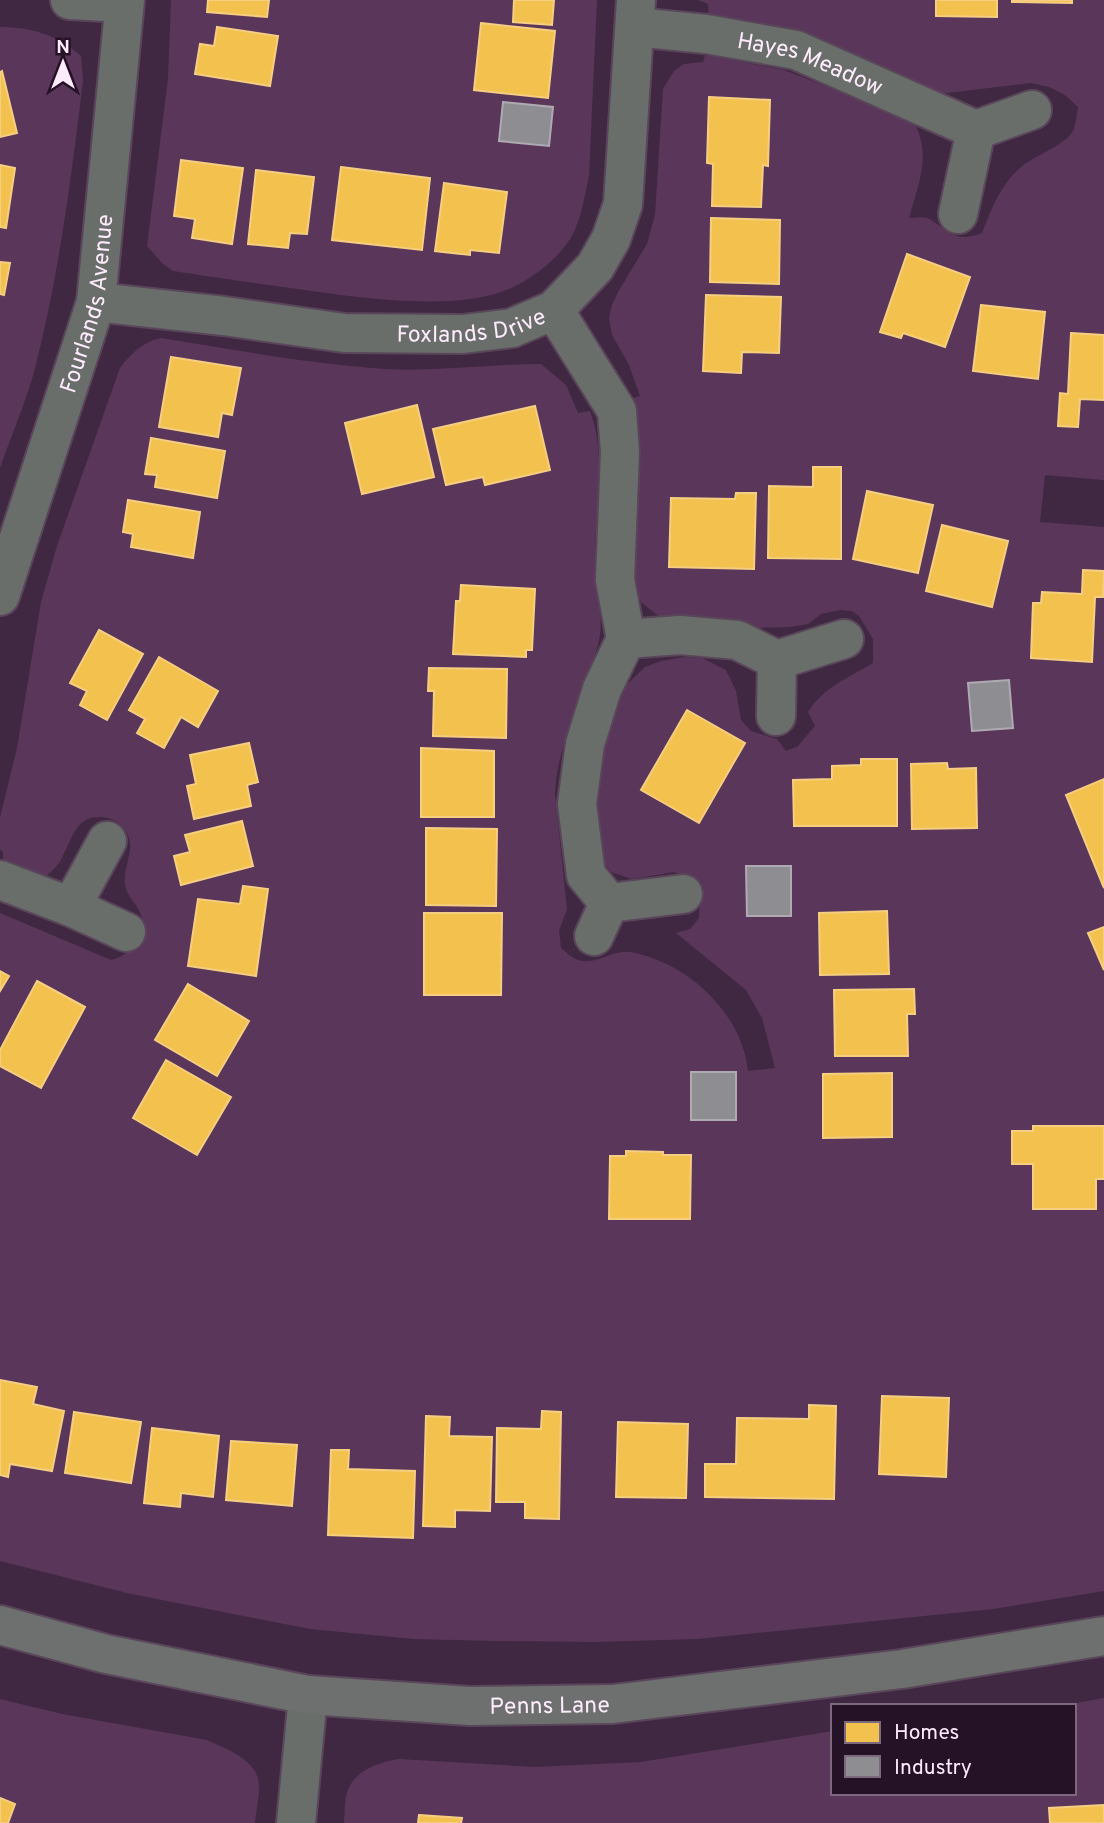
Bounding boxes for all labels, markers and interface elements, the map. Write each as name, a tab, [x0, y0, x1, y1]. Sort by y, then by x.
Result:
north arrow	[28, 28, 98, 98]
street label: Hayes Meadow	[735, 28, 887, 104]
text: N	[56, 36, 70, 60]
street label: Fourlands Avenue	[55, 213, 121, 397]
street label: Foxlands Drive	[397, 303, 551, 351]
street label: Penns Lane	[489, 1692, 610, 1723]
legend	[831, 1704, 1076, 1795]
text: Homes	[894, 1720, 959, 1747]
text: Industry	[894, 1755, 972, 1782]

